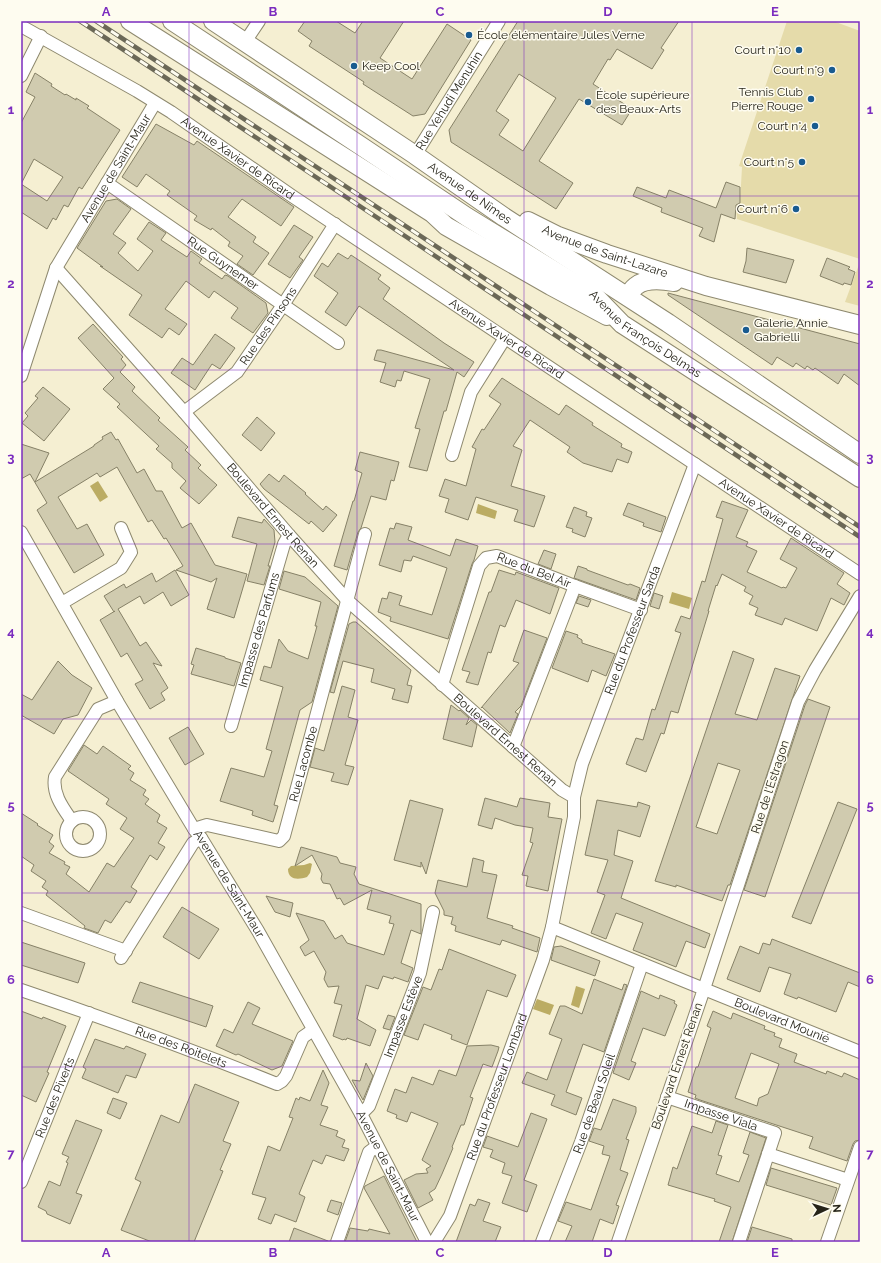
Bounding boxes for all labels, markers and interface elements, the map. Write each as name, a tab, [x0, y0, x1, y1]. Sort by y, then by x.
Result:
text: A	[102, 4, 111, 19]
text: B	[269, 4, 278, 19]
text: C	[436, 4, 445, 19]
text: D	[603, 4, 613, 19]
text: E	[771, 4, 779, 19]
place label: École élémentaire Jules Verne	[477, 28, 645, 42]
marker: École élémentaire Jules Verne	[464, 30, 474, 40]
place label: Court n°10	[735, 43, 791, 57]
marker: Court n°10	[794, 45, 804, 55]
street label: Rue Yehudi Menuhin	[413, 49, 485, 153]
place label: Keep Cool	[362, 59, 420, 73]
marker: Keep Cool	[349, 61, 359, 71]
place label: Court n°9	[773, 63, 824, 77]
marker: Court n°9	[827, 65, 837, 75]
place label: Tennis Club Pierre Rouge	[731, 85, 803, 113]
place label: École supérieure des Beaux-Arts	[596, 88, 690, 116]
marker: Tennis Club Pierre Rouge	[806, 94, 816, 104]
marker: École supérieure des Beaux-Arts	[583, 97, 593, 107]
text: 1	[8, 102, 15, 117]
text: 1	[867, 102, 874, 117]
street label: Avenue de Saint-Maur	[78, 111, 154, 225]
street label: Avenue Xavier de Ricard	[178, 114, 297, 202]
place label: Court n°4	[758, 119, 807, 133]
marker: Court n°4	[810, 121, 820, 131]
place label: Court n°5	[744, 155, 794, 169]
marker: Court n°5	[797, 157, 807, 167]
street label: Avenue de Nîmes	[425, 159, 514, 227]
place label: Court n°6	[737, 202, 788, 216]
marker: Court n°6	[791, 204, 801, 214]
street label: Avenue de Saint-Lazare	[540, 222, 670, 280]
street label: Rue Guynemer	[185, 234, 262, 293]
text: 2	[7, 276, 15, 291]
text: 2	[866, 276, 874, 291]
street label: Rue des Pinsons	[237, 284, 300, 368]
street label: Avenue François Delmas	[586, 287, 704, 380]
street label: Avenue Xavier de Ricard	[447, 296, 567, 382]
place label: Galerie Annie Gabrielli	[754, 316, 828, 344]
marker: Galerie Annie Gabrielli	[741, 325, 751, 335]
text: 3	[7, 450, 15, 465]
text: 3	[866, 450, 874, 465]
street label: Boulevard Ernest Renan	[224, 460, 322, 570]
street label: Avenue Xavier de Ricard	[716, 475, 836, 561]
street label: Rue du Bel Air	[495, 550, 574, 591]
street label: Rue du Professeur Sarda	[602, 564, 663, 697]
street label: Impasse des Parfums	[236, 571, 282, 689]
text: 4	[7, 624, 15, 639]
text: 4	[866, 624, 874, 639]
street label: Boulevard Ernest Renan	[451, 691, 560, 789]
street label: Rue Lacombe	[286, 725, 320, 803]
street label: Rue de l'Estragon	[748, 739, 792, 835]
text: 5	[7, 798, 15, 813]
text: 5	[866, 798, 874, 813]
street label: Avenue de Saint-Maur	[191, 827, 268, 941]
text: 6	[7, 972, 15, 987]
text: 6	[866, 972, 874, 987]
street label: Impasse Estève	[381, 974, 425, 1060]
street label: Boulevard Mounié	[732, 995, 832, 1046]
street label: Boulevard Ernest Renan	[649, 1001, 705, 1131]
street label: Rue du Professeur Lombard	[464, 1011, 530, 1162]
street label: Rue des Roitelets	[133, 1024, 229, 1071]
street label: Rue de Beau Soleil	[570, 1051, 618, 1156]
street label: Rue des Piverts	[32, 1055, 78, 1140]
street label: Impasse Viala	[683, 1096, 760, 1134]
street label: Avenue de Saint-Maur	[353, 1108, 423, 1225]
text: 7	[7, 1146, 15, 1161]
text: 7	[866, 1146, 874, 1161]
north arrow	[807, 1189, 847, 1229]
text: N	[830, 1204, 843, 1213]
text: A	[102, 1245, 111, 1260]
text: B	[269, 1245, 278, 1260]
text: C	[436, 1245, 445, 1260]
text: D	[603, 1245, 613, 1260]
text: E	[771, 1245, 779, 1260]

